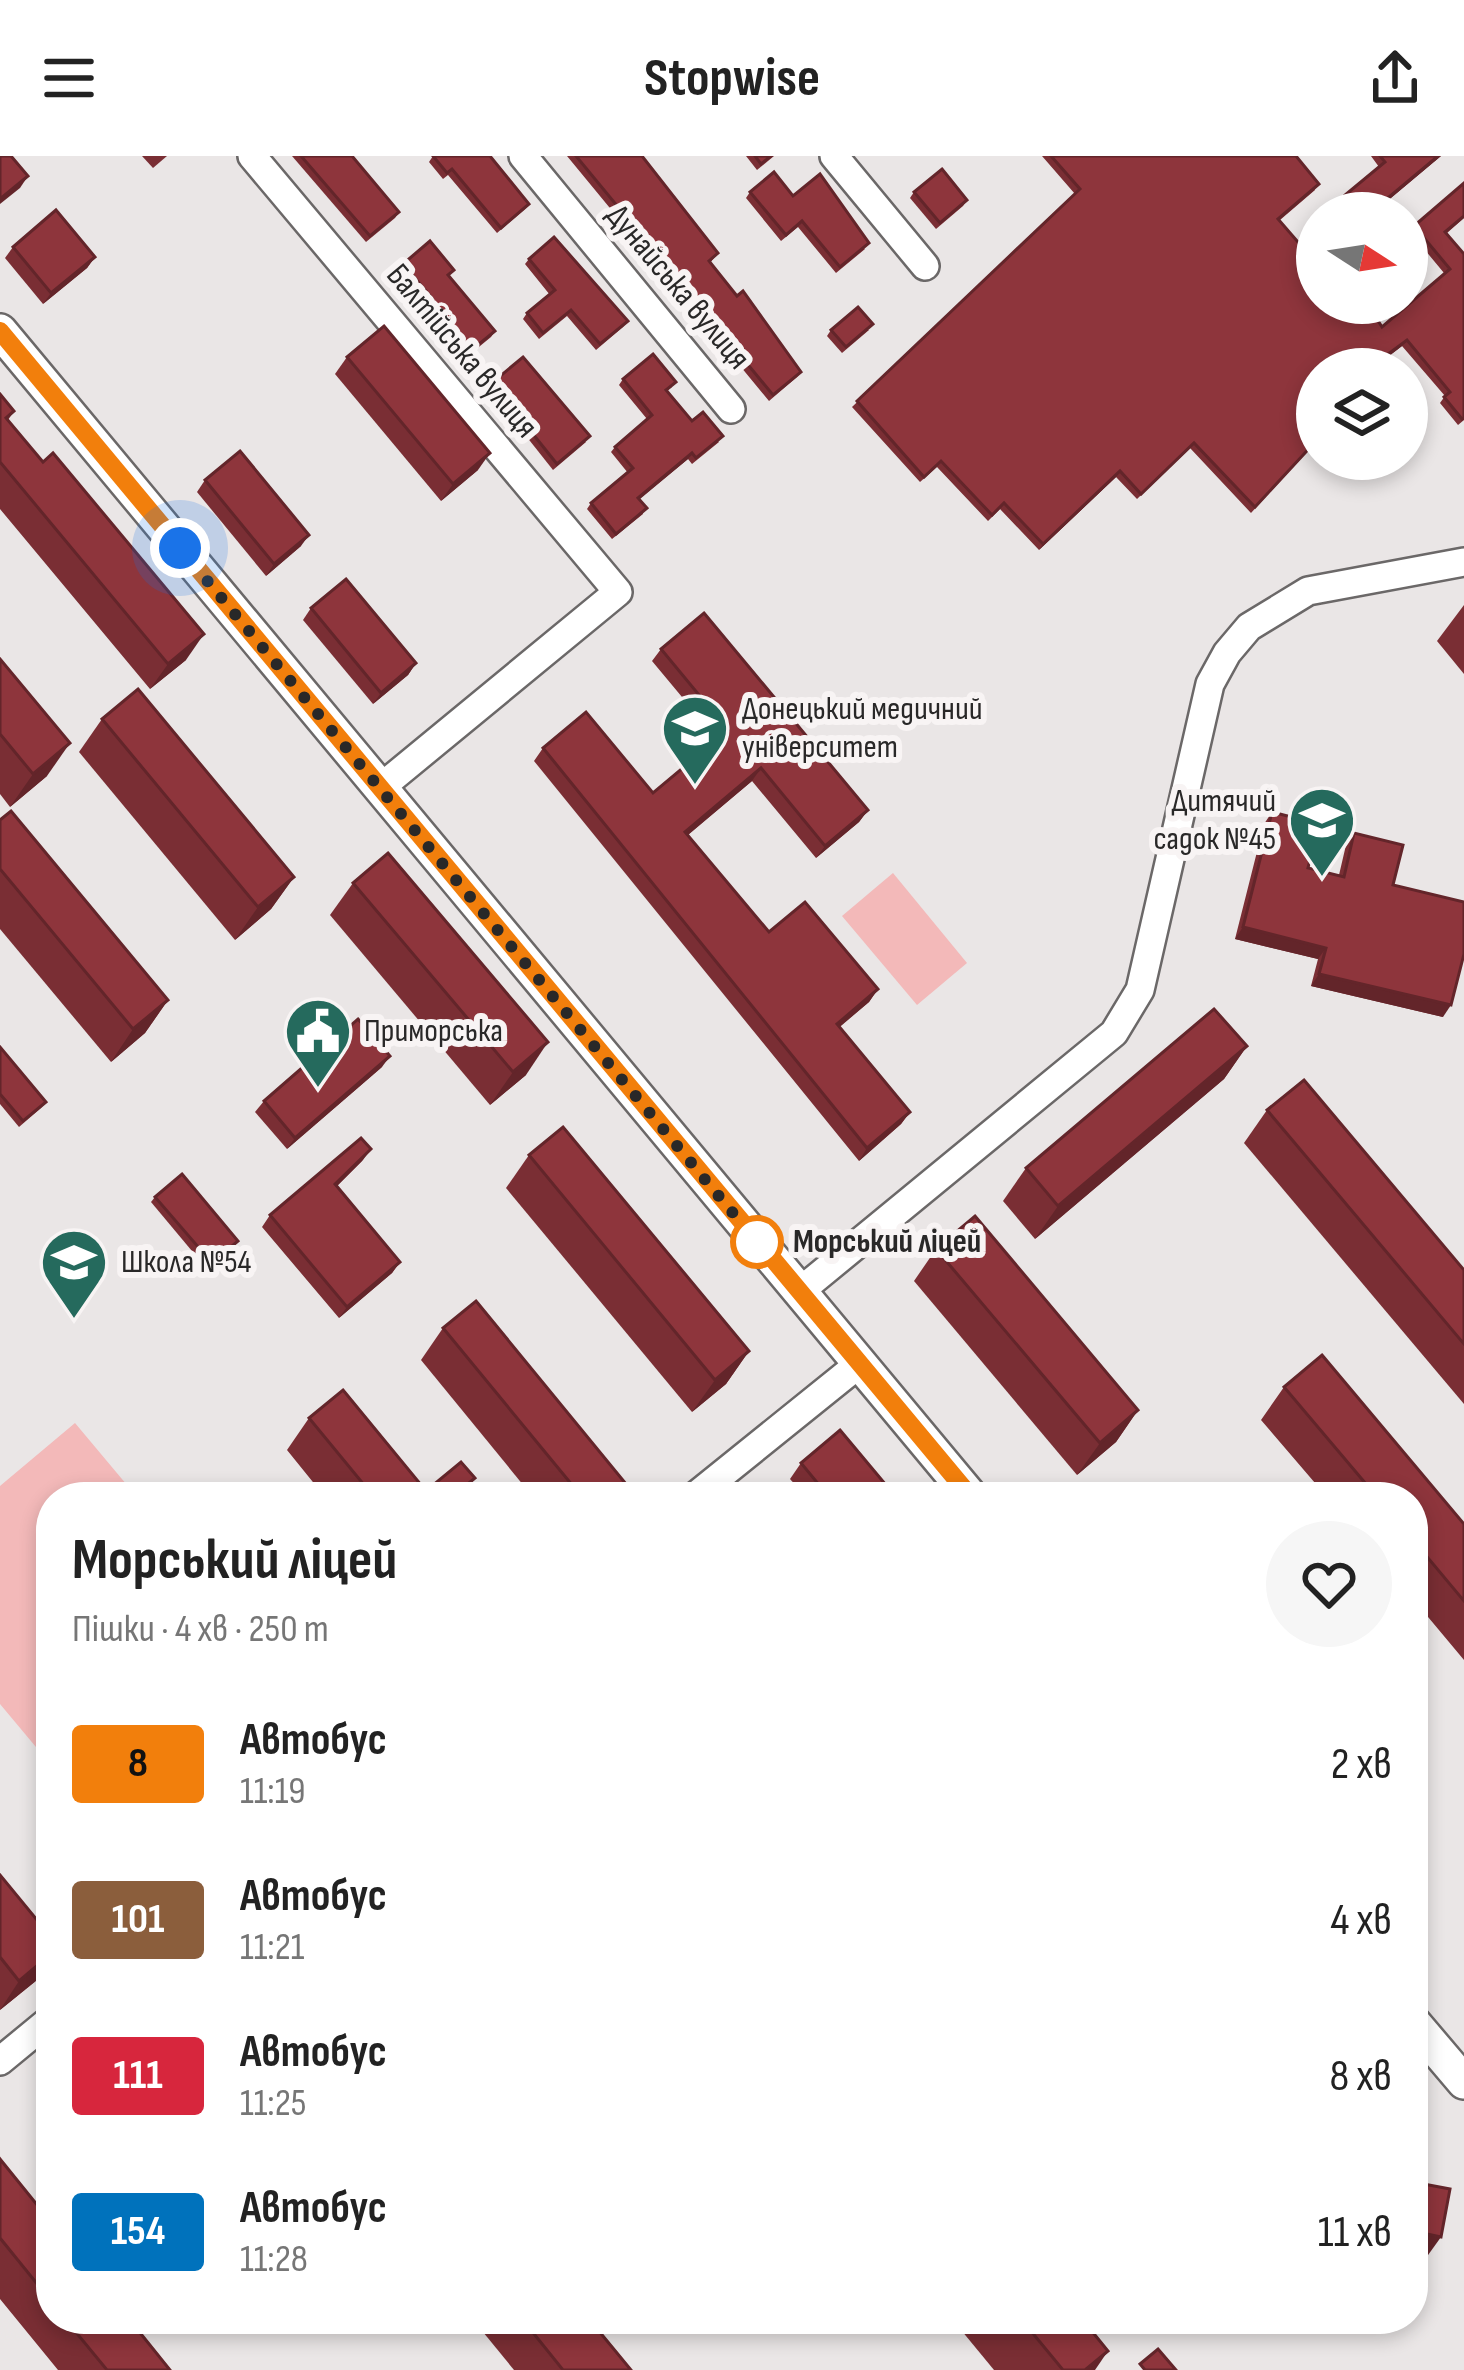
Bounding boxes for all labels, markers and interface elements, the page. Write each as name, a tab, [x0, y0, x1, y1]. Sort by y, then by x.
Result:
icon: menu	[36, 45, 102, 111]
icon: share	[1362, 45, 1428, 111]
text: Stopwise	[644, 46, 820, 111]
north arrow	[1296, 192, 1428, 324]
map controls	[1296, 192, 1428, 480]
street label: Дунайська вулиця	[597, 196, 759, 378]
street label: Балтійська вулиця	[378, 256, 546, 446]
button: layers	[1296, 348, 1428, 480]
your location	[150, 518, 210, 578]
place label: Донецький медичний університет	[742, 689, 982, 767]
school or university icon: Донецький медичний університет	[660, 693, 730, 787]
place label: Дитячий садок №45	[1154, 781, 1276, 859]
school or university icon: Дитячий садок №45	[1287, 785, 1357, 879]
public building icon: Приморська	[283, 996, 353, 1090]
place label: Приморська	[364, 1011, 503, 1051]
marker: Морський ліцей	[732, 1217, 782, 1267]
place label: Морський ліцей	[793, 1222, 981, 1262]
school or university icon: Школа №54	[39, 1227, 109, 1321]
place label: Школа №54	[121, 1242, 252, 1282]
button: heart	[1266, 1521, 1392, 1647]
text: Морський ліцей	[72, 1527, 397, 1595]
text: Пішки · 4 хв · 250 m	[72, 1606, 329, 1653]
text: Автобус	[240, 1713, 387, 1768]
text: 2 хв	[1331, 1737, 1392, 1792]
text: 8	[128, 1738, 148, 1789]
text: 11:19	[240, 1768, 306, 1815]
text: Автобус	[240, 1869, 387, 1924]
text: 4 хв	[1330, 1893, 1392, 1948]
text: 101	[112, 1894, 164, 1945]
text: 11:21	[240, 1924, 305, 1971]
text: Автобус	[240, 2025, 387, 2080]
text: 8 хв	[1330, 2049, 1392, 2104]
text: 111	[113, 2050, 163, 2101]
text: 11:25	[240, 2080, 306, 2127]
text: Автобус	[240, 2181, 387, 2236]
text: 11 хв	[1318, 2205, 1392, 2260]
text: 154	[111, 2206, 165, 2257]
text: 11:28	[240, 2236, 308, 2283]

